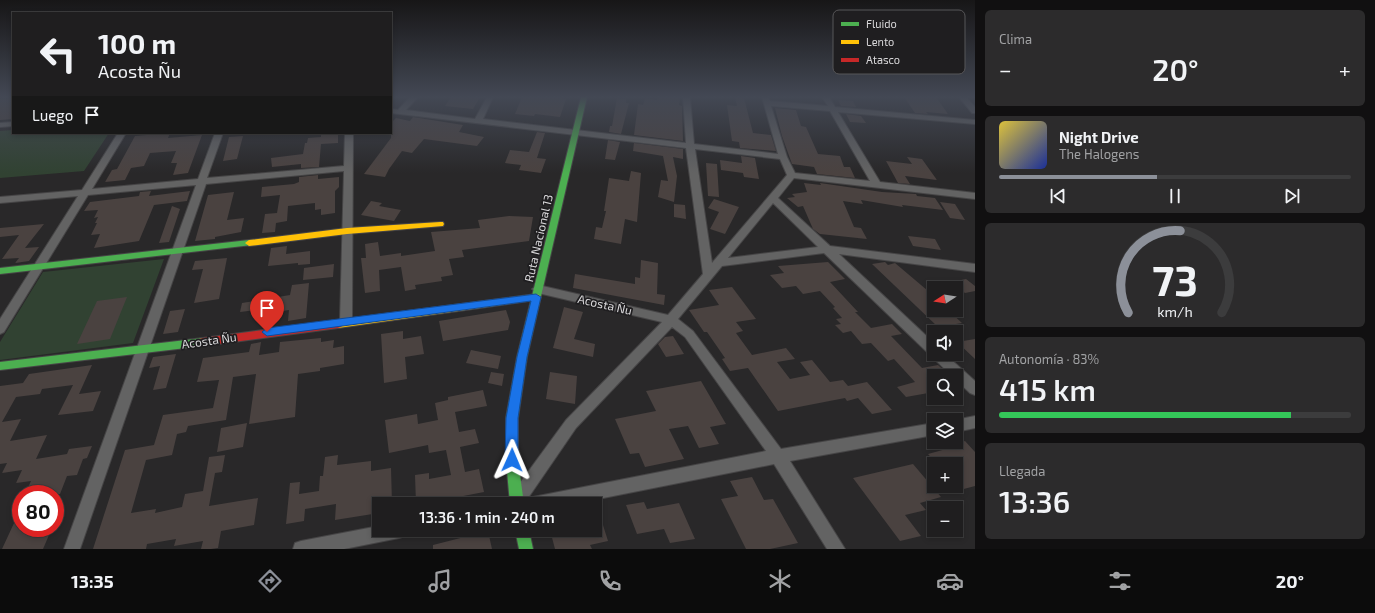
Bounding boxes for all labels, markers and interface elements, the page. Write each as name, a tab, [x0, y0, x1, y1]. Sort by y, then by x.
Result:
legend	[833, 10, 965, 74]
text: Fluido	[866, 17, 897, 30]
text: 100 m	[98, 26, 176, 60]
icon: left	[32, 28, 84, 80]
text: Clima	[999, 31, 1032, 47]
text: Lento	[866, 35, 894, 48]
text: 20°	[1152, 51, 1199, 87]
text: Atasco	[866, 53, 900, 66]
text: −	[999, 56, 1012, 82]
text: +	[1339, 56, 1351, 82]
text: Acosta Ñu	[98, 60, 181, 82]
icon: arrive	[81, 104, 103, 126]
text: Luego	[32, 106, 73, 124]
text: Night Drive	[1059, 128, 1139, 146]
text: The Halogens	[1059, 146, 1139, 162]
icon: previous	[1047, 185, 1069, 207]
icon: pause	[1164, 185, 1186, 207]
icon: next	[1281, 185, 1303, 207]
street label: Ruta Nacional 13	[521, 193, 555, 283]
text: 73	[1152, 253, 1198, 303]
north arrow	[927, 281, 963, 317]
map controls	[927, 281, 963, 537]
pin	[250, 291, 284, 332]
street label: Acosta Ñu	[576, 291, 634, 317]
icon: arrive	[256, 297, 278, 319]
text: km/h	[1157, 302, 1193, 319]
button: sound	[927, 325, 963, 361]
street label: Acosta Ñu	[181, 329, 237, 351]
text: Autonomía · 83%	[999, 351, 1099, 367]
button: search	[927, 369, 963, 405]
text: 415 km	[999, 371, 1096, 407]
button: layers	[927, 413, 963, 449]
position arrow	[491, 439, 533, 481]
button: +	[927, 457, 963, 493]
text: Llegada	[999, 463, 1045, 479]
text: 13:36	[999, 483, 1070, 519]
speed limit sign: 80	[12, 485, 64, 537]
button: −	[927, 501, 963, 537]
text: 13:36 · 1 min · 240 m	[419, 508, 555, 526]
icon: directions	[256, 567, 284, 595]
icon: music	[426, 567, 454, 595]
icon: phone	[596, 567, 624, 595]
icon: climate	[766, 567, 794, 595]
icon: car	[936, 567, 964, 595]
icon: filters	[1106, 567, 1134, 595]
text: 13:35	[71, 570, 114, 592]
text: 20°	[1276, 570, 1304, 592]

